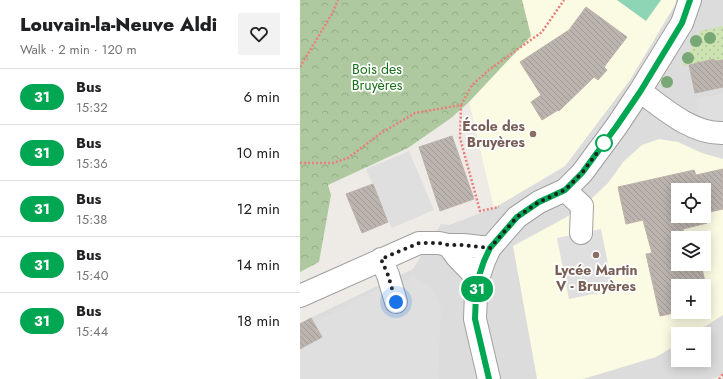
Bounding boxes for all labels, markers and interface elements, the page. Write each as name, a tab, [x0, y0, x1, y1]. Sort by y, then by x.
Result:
text: Louvain-la-Neuve Aldi	[20, 11, 217, 38]
button: heart	[238, 13, 280, 55]
text: Walk · 2 min · 120 m	[20, 40, 137, 59]
park label: Bois des Bruyères	[352, 59, 403, 95]
text: Bus	[76, 76, 101, 98]
text: 6 min	[243, 86, 280, 108]
text: 31	[34, 87, 50, 107]
text: 15:32	[76, 98, 108, 117]
place label: École des Bruyères	[462, 116, 526, 152]
marker: École des Bruyères	[528, 129, 538, 139]
text: Bus	[76, 132, 101, 154]
unlabelled marker	[595, 134, 613, 152]
text: 10 min	[236, 142, 280, 164]
text: 31	[34, 143, 50, 163]
text: 15:36	[76, 154, 108, 173]
map controls	[671, 183, 711, 367]
button: locate	[671, 183, 711, 223]
text: Bus	[76, 188, 101, 210]
text: 12 min	[237, 198, 280, 220]
text: 31	[34, 199, 50, 219]
text: 15:38	[76, 210, 107, 229]
button: layers	[671, 231, 711, 271]
text: Bus	[76, 244, 101, 266]
marker: Lycée Martin V - Bruyères	[591, 250, 601, 260]
text: 14 min	[237, 254, 280, 276]
text: 31	[34, 255, 50, 275]
place label: Lycée Martin V - Bruyères	[554, 260, 638, 296]
text: 15:40	[76, 266, 108, 285]
line badge: 31	[459, 276, 495, 302]
text: 31	[469, 279, 485, 299]
button: +	[671, 279, 711, 319]
your location	[386, 292, 406, 312]
text: Bus	[76, 300, 101, 322]
text: 18 min	[237, 310, 280, 332]
text: 31	[34, 311, 50, 331]
text: 15:44	[76, 322, 108, 341]
button: −	[671, 327, 711, 367]

